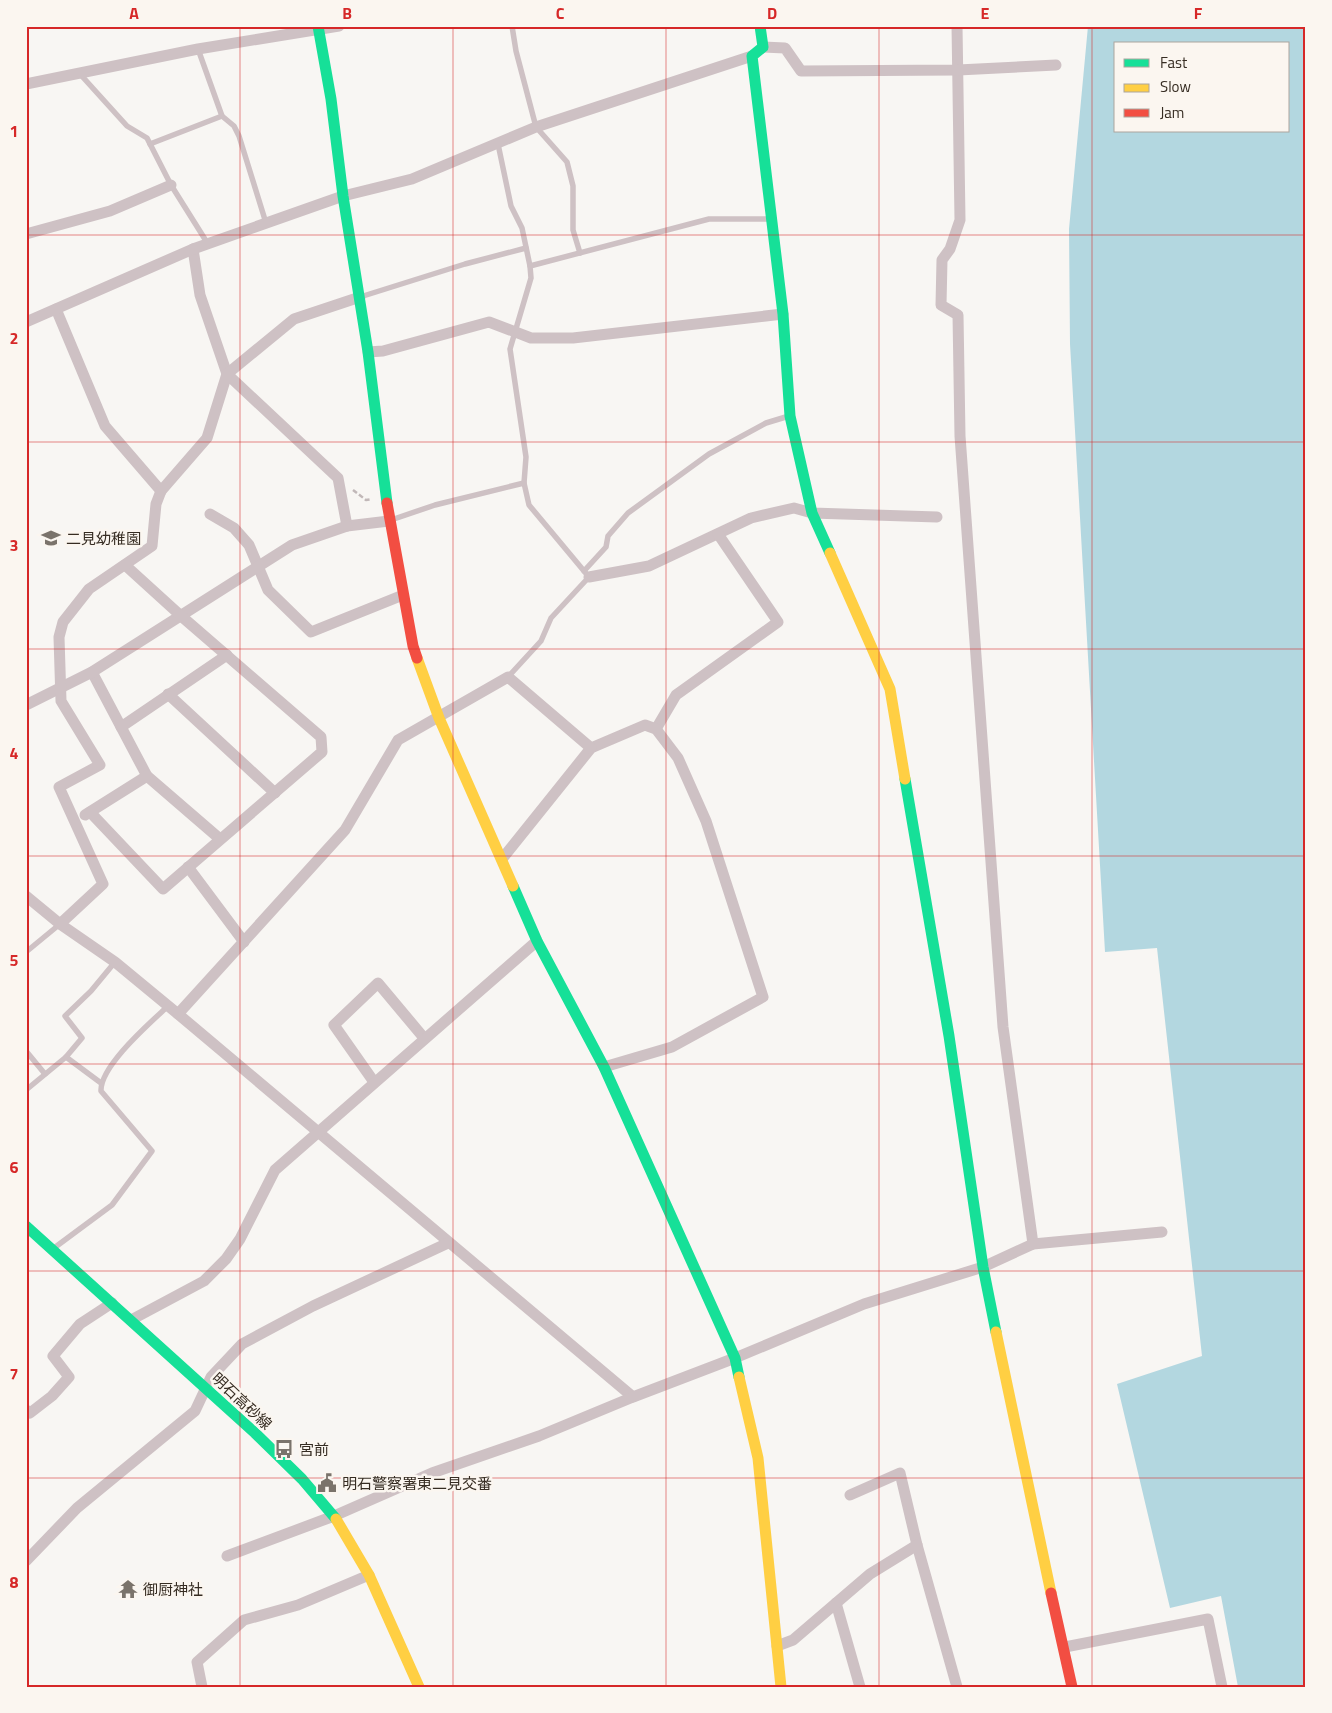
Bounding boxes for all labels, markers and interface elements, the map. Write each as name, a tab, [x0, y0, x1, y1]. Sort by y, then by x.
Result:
text: A	[129, 1, 139, 25]
text: B	[342, 1, 352, 25]
text: C	[556, 1, 565, 25]
text: D	[767, 1, 777, 25]
text: E	[981, 1, 990, 25]
text: F	[1194, 1, 1203, 25]
legend	[1114, 42, 1290, 132]
text: Fast	[1160, 51, 1188, 74]
text: Slow	[1160, 75, 1191, 98]
text: Jam	[1160, 101, 1184, 124]
text: 1	[10, 119, 18, 143]
text: 2	[10, 326, 18, 350]
school or university icon: 二見幼稚園	[40, 527, 62, 549]
place label: 二見幼稚園	[66, 527, 141, 550]
text: 3	[10, 533, 18, 557]
text: 4	[10, 741, 19, 765]
text: 5	[10, 948, 19, 972]
text: 6	[10, 1155, 19, 1179]
text: 7	[10, 1362, 18, 1386]
street label: 明石高砂線	[207, 1367, 277, 1435]
bus stop icon: 宮前	[273, 1438, 295, 1460]
place label: 宮前	[299, 1438, 329, 1461]
public building icon: 明石警察署東二見交番	[316, 1472, 338, 1494]
place label: 明石警察署東二見交番	[342, 1472, 492, 1495]
text: 8	[10, 1570, 19, 1594]
temple icon: 御厨神社	[117, 1578, 139, 1600]
place label: 御厨神社	[143, 1578, 203, 1601]

